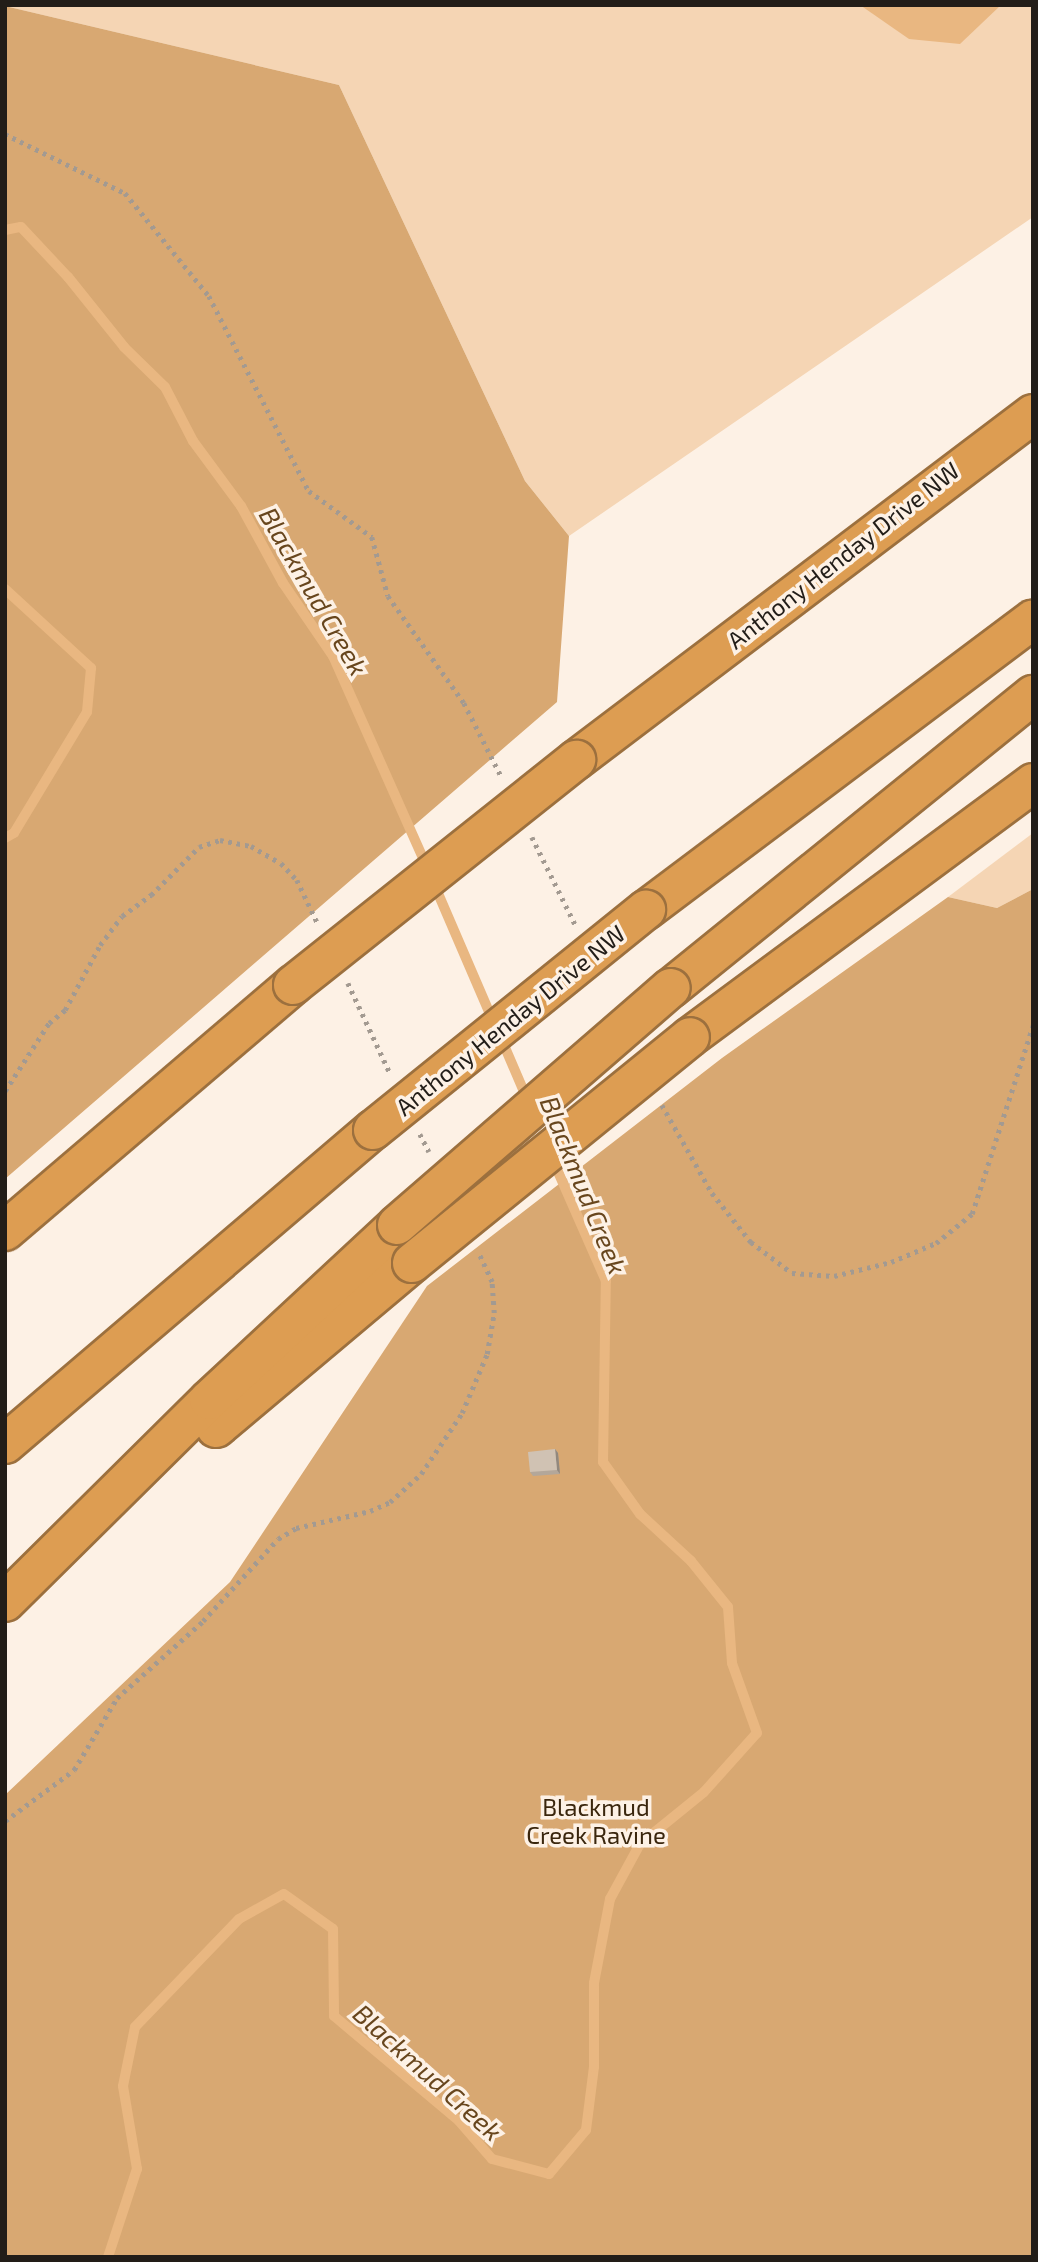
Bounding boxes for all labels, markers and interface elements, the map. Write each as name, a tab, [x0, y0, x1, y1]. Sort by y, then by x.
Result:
street label: Anthony Henday Drive NW	[721, 455, 965, 655]
water label: Blackmud Creek	[253, 501, 375, 681]
street label: Anthony Henday Drive NW	[389, 918, 631, 1122]
water label: Blackmud Creek	[534, 1091, 634, 1279]
park label: Blackmud Creek Ravine	[526, 1793, 666, 1849]
water label: Blackmud Creek	[347, 1997, 509, 2147]

